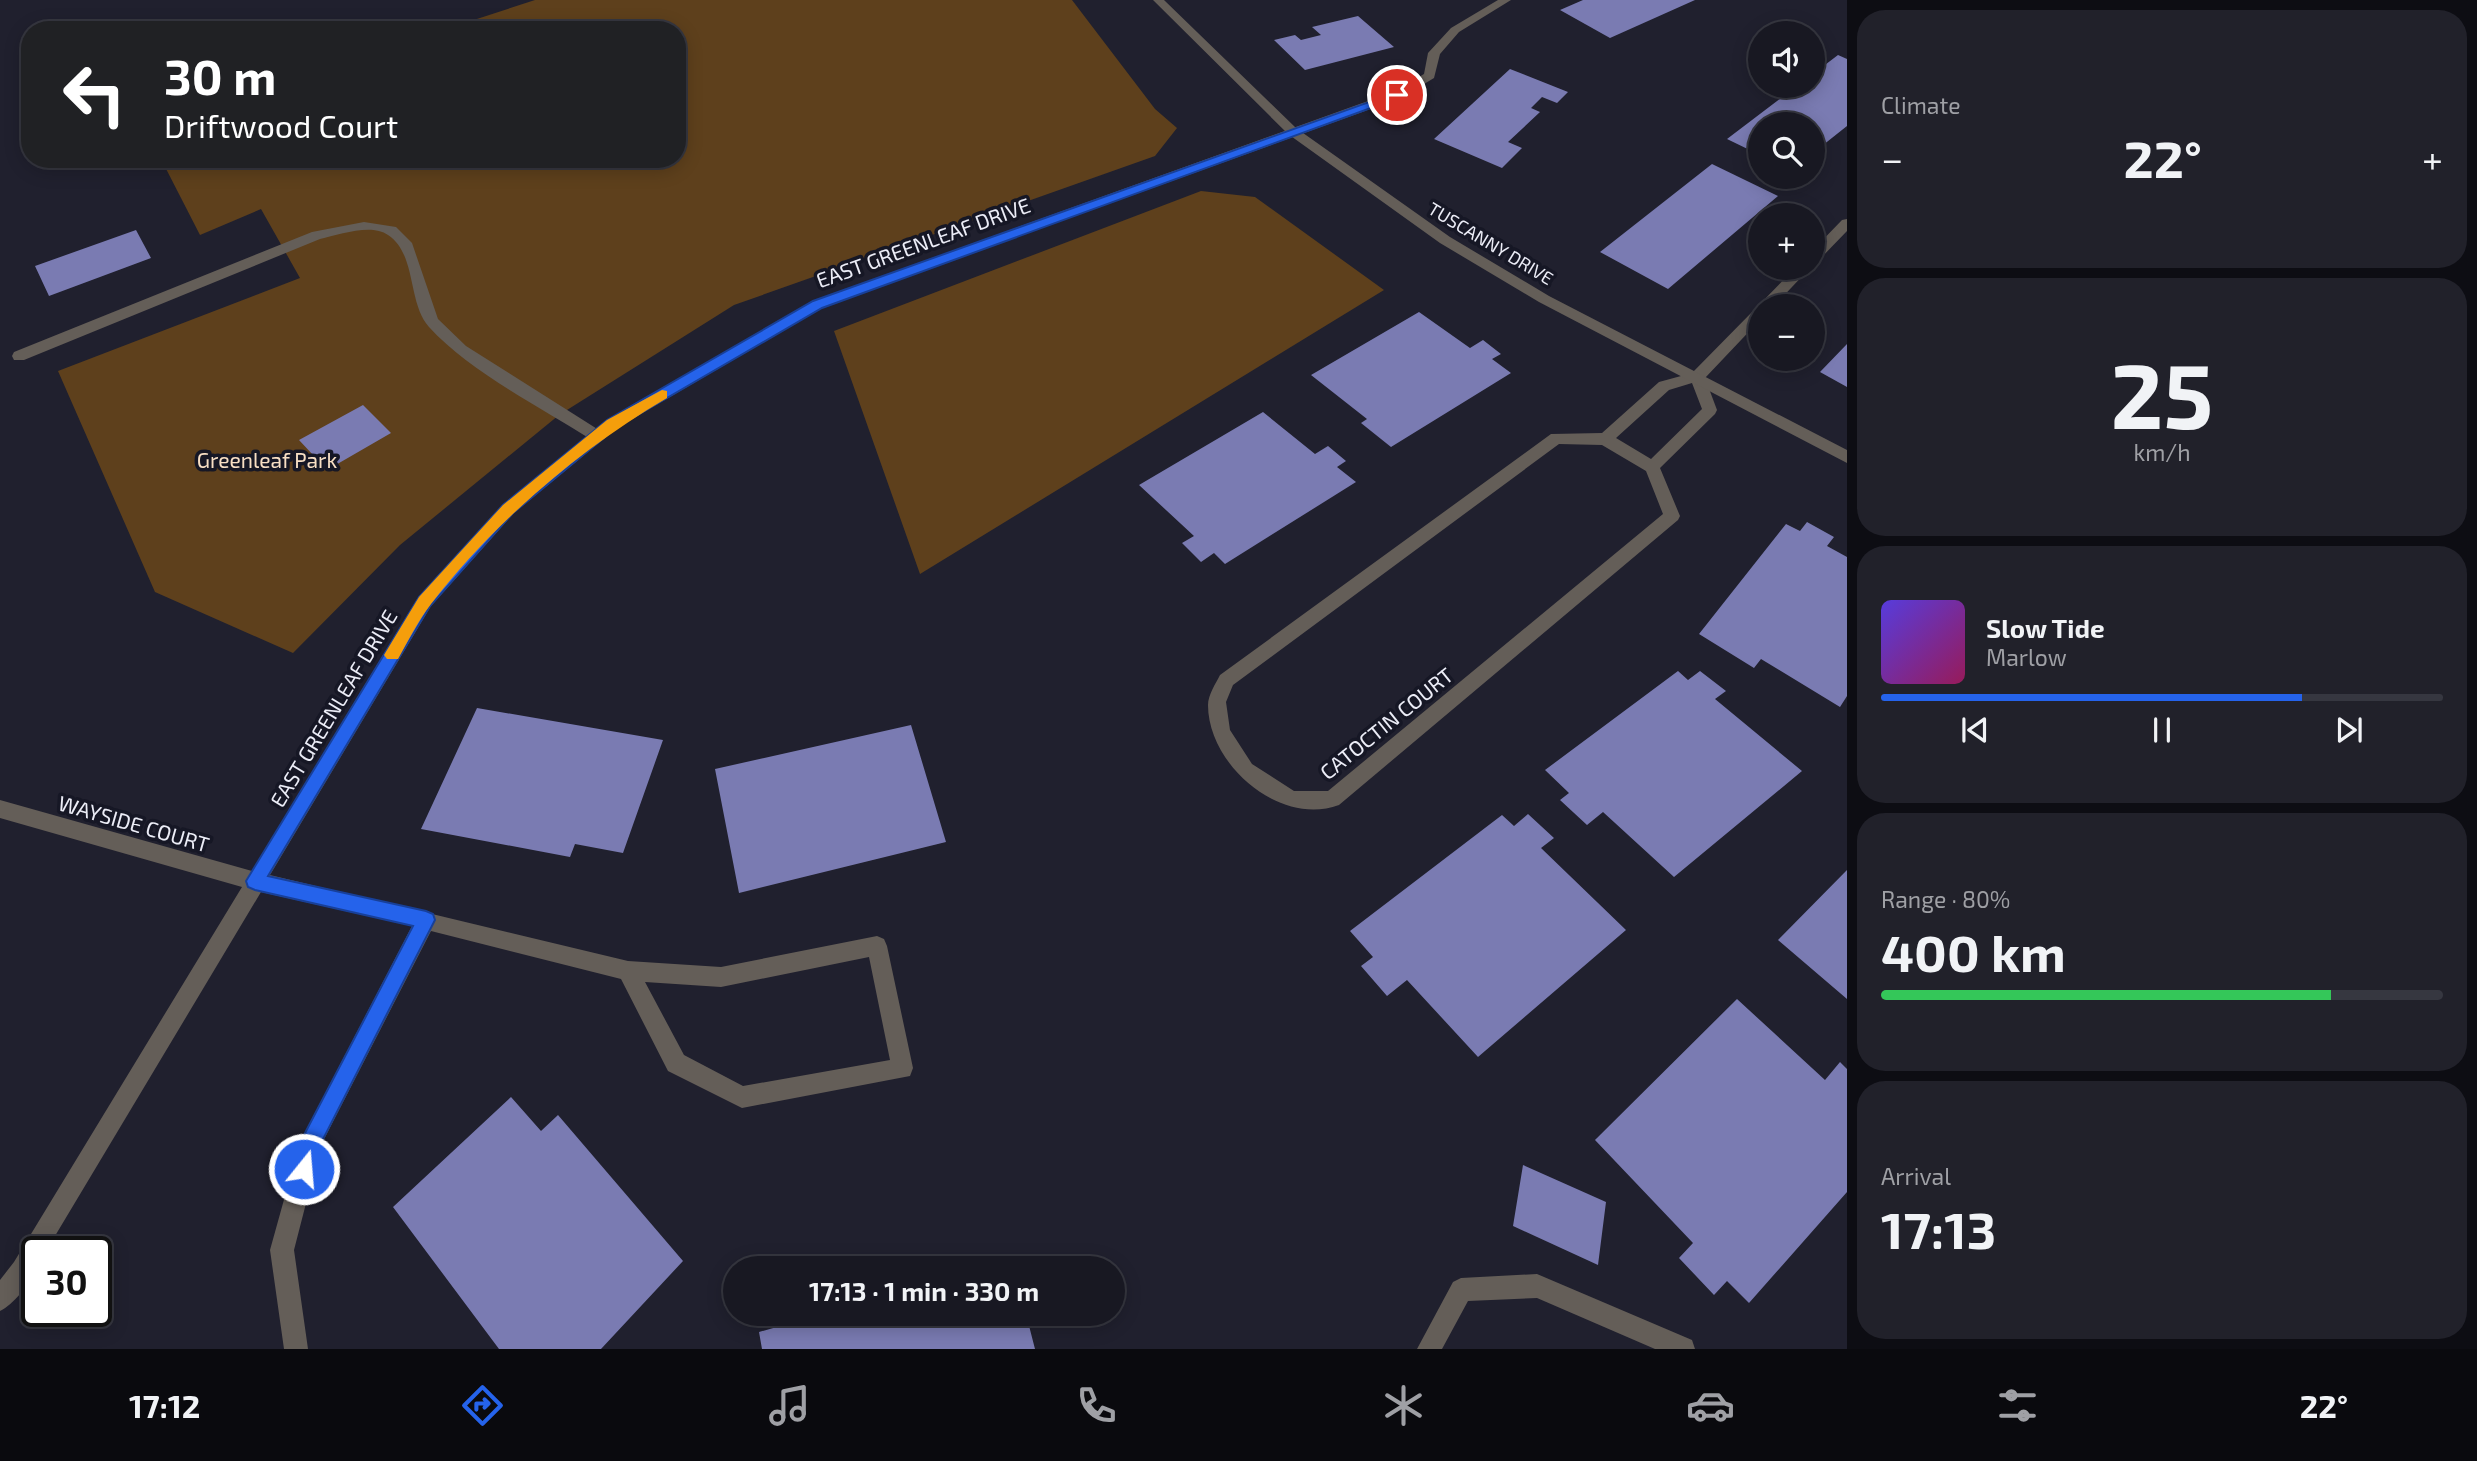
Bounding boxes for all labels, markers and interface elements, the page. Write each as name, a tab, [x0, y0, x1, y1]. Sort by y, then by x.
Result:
map controls	[1748, 21, 1825, 371]
button: sound	[1748, 21, 1825, 98]
text: 30 m	[164, 46, 276, 105]
icon: left	[49, 49, 140, 140]
pin	[1367, 65, 1427, 125]
icon: arrive	[1378, 76, 1416, 114]
text: Climate	[1881, 91, 1961, 119]
text: Driftwood Court	[164, 106, 398, 144]
button: search	[1748, 112, 1825, 189]
text: 22°	[2123, 126, 2202, 188]
text: −	[1881, 135, 1903, 181]
text: +	[2422, 135, 2443, 181]
street label: EAST GREENLEAF DRIVE	[813, 192, 1033, 292]
street label: TUSCANNY DRIVE	[1424, 197, 1558, 289]
button: +	[1748, 203, 1825, 280]
button: −	[1748, 294, 1825, 371]
text: 25	[2110, 338, 2214, 447]
text: km/h	[2133, 438, 2191, 466]
park label: Greenleaf Park	[197, 447, 337, 472]
street label: EAST GREENLEAF DRIVE	[264, 605, 402, 811]
text: Slow Tide	[1986, 612, 2105, 643]
text: Marlow	[1986, 643, 2067, 671]
street label: CATOCTIN COURT	[1315, 662, 1457, 784]
icon: previous	[1956, 711, 1994, 749]
icon: pause	[2143, 711, 2181, 749]
icon: next	[2330, 711, 2368, 749]
street label: WAYSIDE COURT	[56, 790, 212, 856]
text: Range · 80%	[1881, 885, 2010, 913]
text: 400 km	[1881, 920, 2066, 982]
position arrow	[267, 1132, 341, 1206]
text: Arrival	[1881, 1162, 1951, 1190]
text: 17:13	[1881, 1197, 1996, 1259]
speed limit sign: 30	[21, 1236, 112, 1327]
text: 17:13 · 1 min · 330 m	[809, 1275, 1039, 1306]
icon: directions	[458, 1381, 507, 1430]
icon: music	[765, 1381, 814, 1430]
icon: phone	[1072, 1381, 1121, 1430]
icon: climate	[1379, 1381, 1428, 1430]
icon: car	[1686, 1381, 1735, 1430]
icon: filters	[1993, 1381, 2042, 1430]
text: 17:12	[129, 1386, 200, 1424]
text: 22°	[2300, 1386, 2348, 1424]

